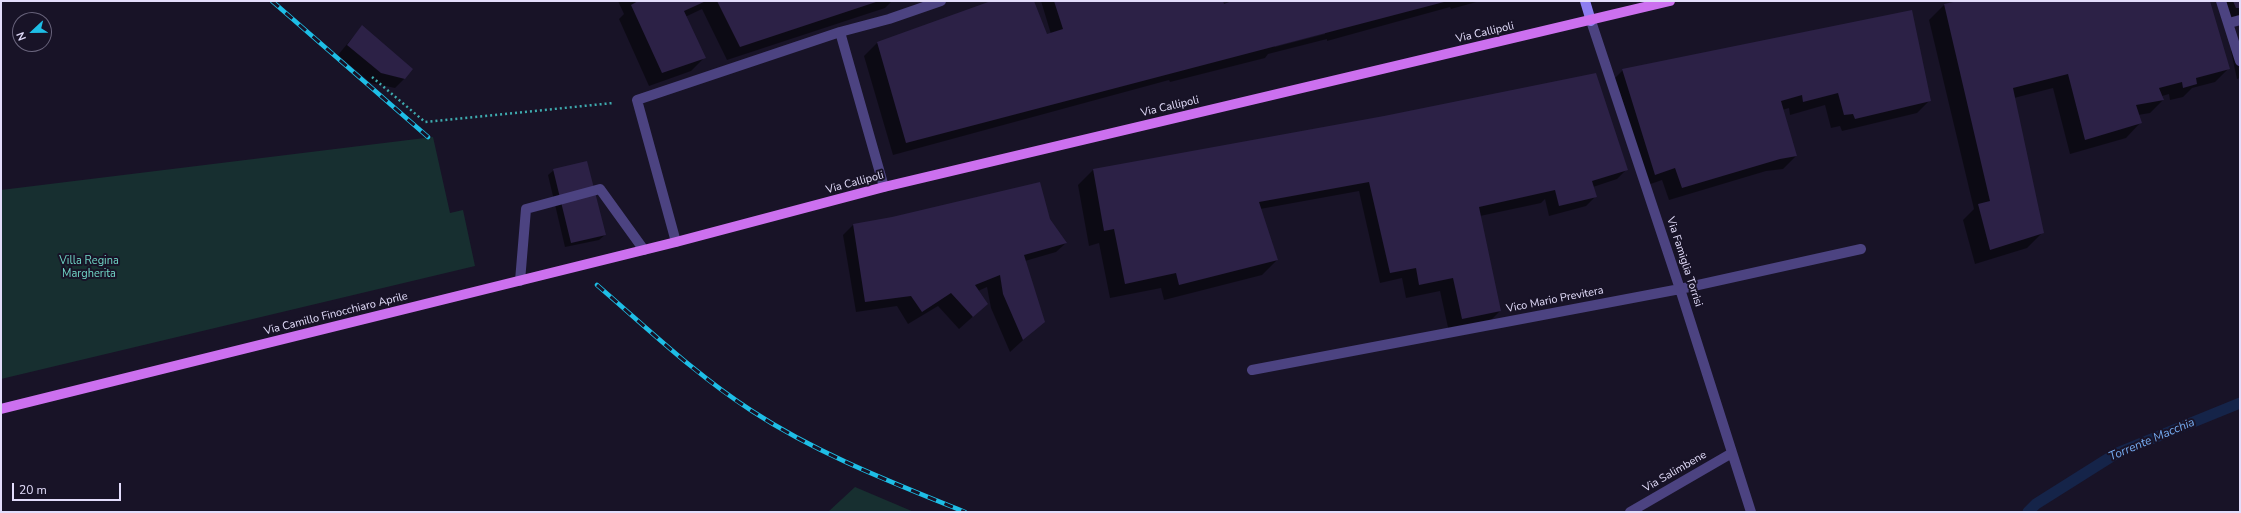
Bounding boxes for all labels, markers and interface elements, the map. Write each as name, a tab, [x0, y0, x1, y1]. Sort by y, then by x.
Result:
north arrow	[12, 12, 52, 52]
street label: Via Callipoli	[1455, 20, 1515, 46]
text: N	[13, 30, 30, 43]
street label: Via Callipoli	[1140, 94, 1200, 120]
street label: Via Callipoli	[825, 169, 885, 197]
street label: Via Famiglia Torrisi	[1663, 216, 1705, 308]
park label: Villa Regina Margherita	[59, 254, 119, 280]
street label: Vico Mario Previtera	[1505, 284, 1605, 316]
street label: Via Camillo Finocchiaro Aprile	[263, 290, 409, 338]
water label: Torrente Macchia	[2107, 415, 2197, 465]
street label: Via Salimbene	[1641, 449, 1709, 495]
scale bar	[14, 475, 123, 501]
text: 20 m	[19, 482, 47, 498]

